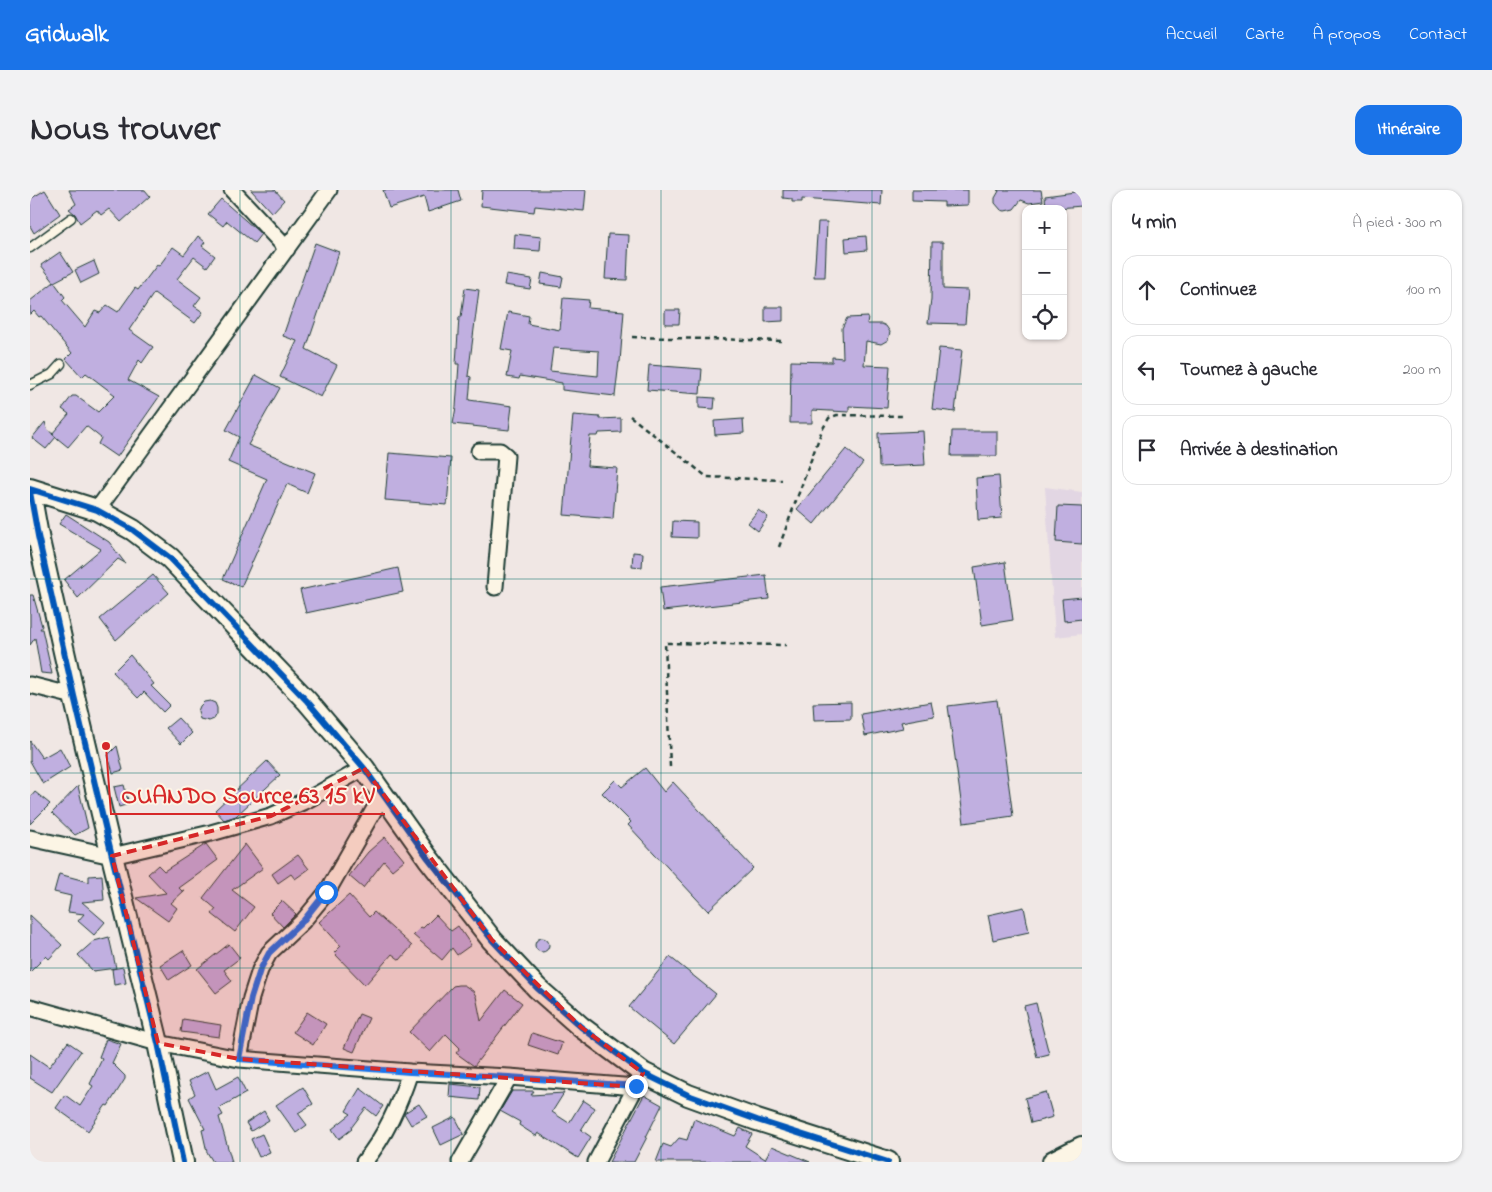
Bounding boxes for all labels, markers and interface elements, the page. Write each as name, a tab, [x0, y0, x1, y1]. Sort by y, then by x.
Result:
text: Gridwalk	[25, 18, 109, 53]
text: Accueil	[1165, 22, 1217, 48]
text: Carte	[1245, 22, 1284, 48]
text: À propos	[1312, 22, 1381, 48]
text: Contact	[1409, 22, 1467, 48]
text: Nous trouver	[30, 105, 220, 156]
button: Itinéraire	[1355, 105, 1462, 155]
map controls	[1022, 205, 1067, 340]
button: +	[1022, 205, 1067, 250]
text: 4 min	[1132, 208, 1176, 238]
text: À pied · 300 m	[1352, 211, 1442, 235]
button: −	[1022, 250, 1067, 295]
icon: ahead	[1133, 276, 1161, 304]
text: Continuez	[1180, 277, 1256, 304]
text: 100 m	[1406, 278, 1441, 302]
button: locate	[1022, 295, 1067, 340]
icon: left	[1133, 356, 1161, 384]
text: Tournez à gauche	[1180, 357, 1317, 384]
text: 200 m	[1403, 358, 1441, 382]
icon: arrive	[1133, 436, 1161, 464]
text: Arrivée à destination	[1180, 437, 1338, 464]
callout: OUANDO Source 63 15 kV	[111, 775, 385, 814]
text: OUANDO Source 63 15 kV	[121, 780, 375, 815]
route start	[315, 881, 338, 904]
route end	[625, 1075, 648, 1098]

